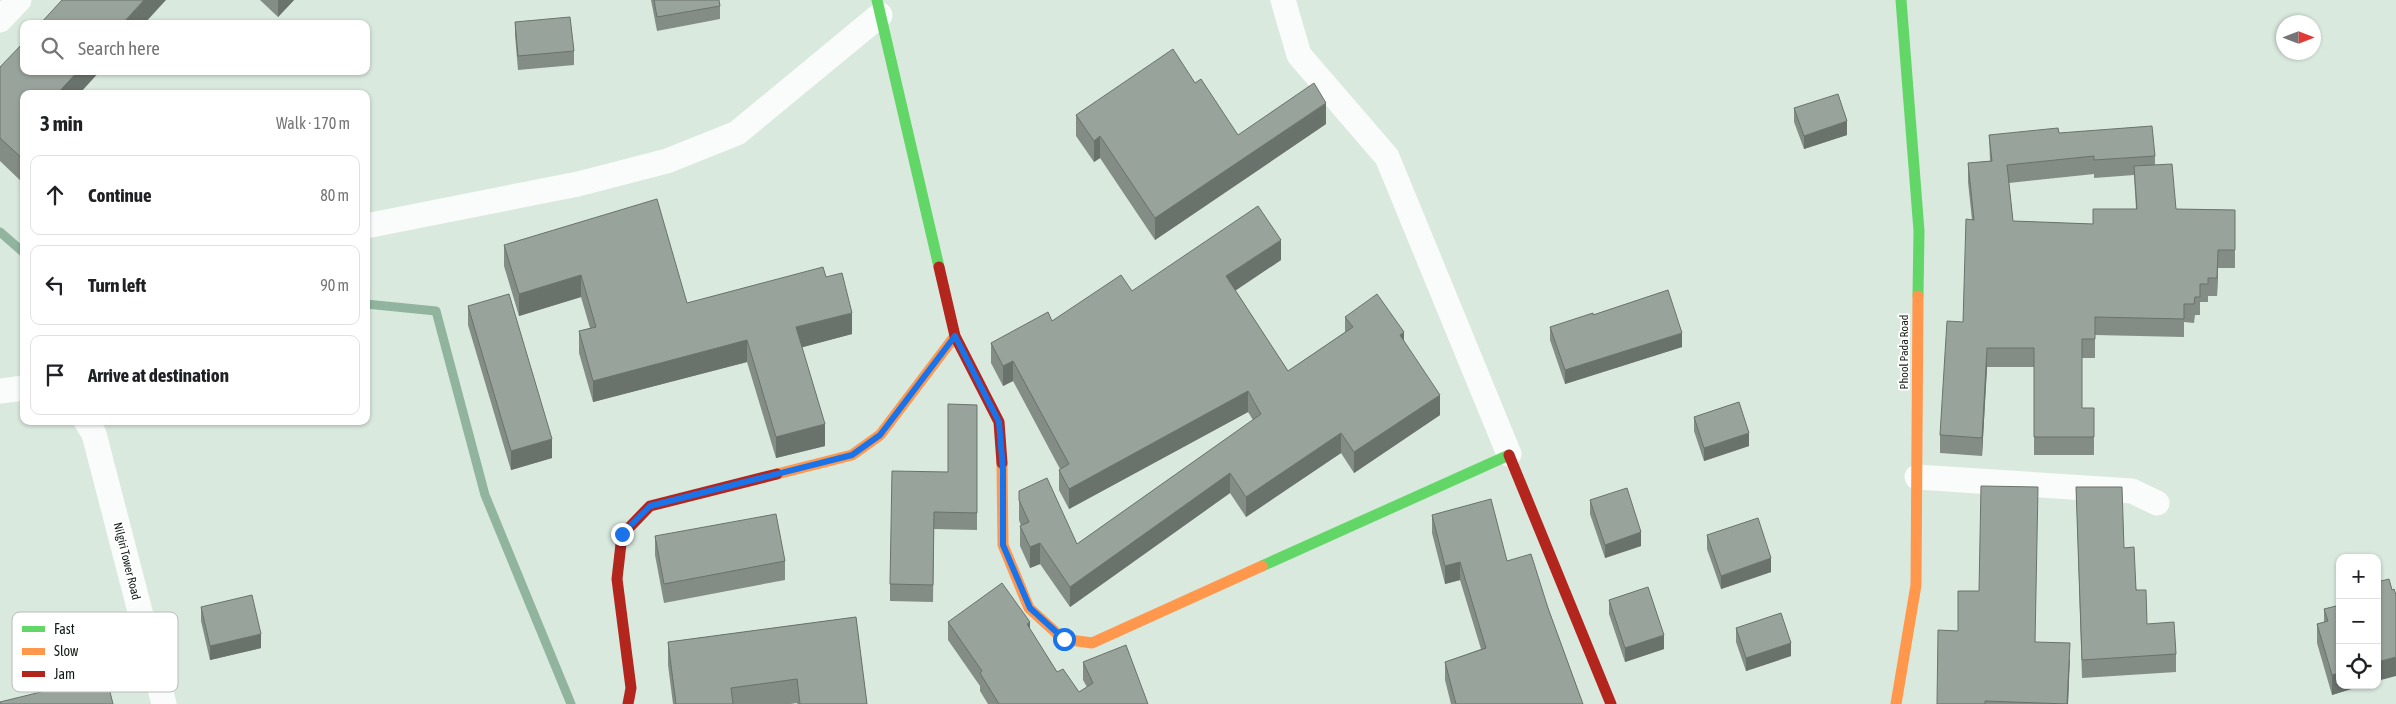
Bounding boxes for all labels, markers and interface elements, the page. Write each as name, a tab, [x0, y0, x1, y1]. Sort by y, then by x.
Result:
north arrow	[2276, 15, 2321, 60]
search box	[20, 20, 370, 75]
icon: search	[38, 34, 66, 62]
text: Search here	[78, 37, 160, 59]
text: 3 min	[40, 111, 83, 135]
text: Walk · 170 m	[276, 114, 350, 132]
icon: ahead	[41, 181, 69, 209]
text: Continue	[88, 184, 152, 206]
text: 80 m	[320, 186, 349, 204]
icon: left	[41, 271, 69, 299]
text: Turn left	[88, 274, 146, 296]
text: 90 m	[320, 276, 349, 294]
street label: Phool Pada Road	[1897, 315, 1911, 389]
icon: arrive	[41, 361, 69, 389]
text: Arrive at destination	[88, 364, 229, 386]
street label: Nilgiri Tower Road	[111, 521, 143, 601]
route end	[611, 523, 634, 546]
map controls	[2336, 554, 2381, 689]
button: +	[2336, 554, 2381, 599]
button: −	[2336, 599, 2381, 644]
legend	[12, 612, 178, 692]
text: Fast	[54, 621, 75, 637]
route start	[1053, 628, 1076, 651]
text: Slow	[54, 643, 79, 659]
button: locate	[2336, 644, 2381, 689]
text: Jam	[54, 666, 75, 682]

